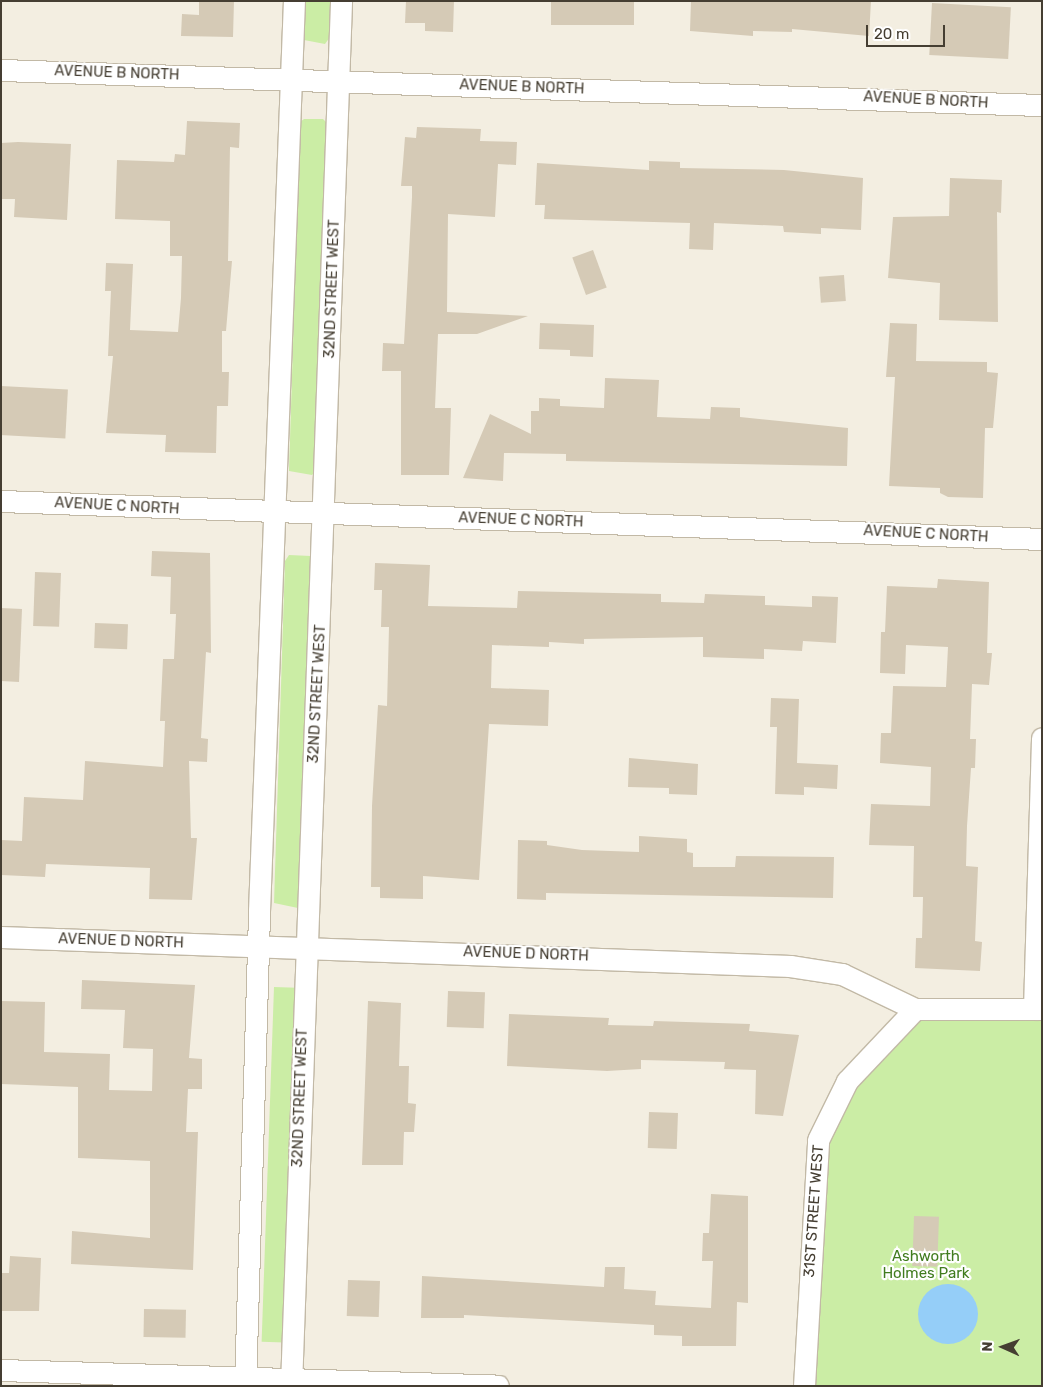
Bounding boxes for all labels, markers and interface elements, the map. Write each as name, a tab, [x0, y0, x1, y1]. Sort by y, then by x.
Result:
scale bar	[868, 15, 947, 47]
text: 20 m	[874, 25, 909, 43]
street label: AVENUE B NORTH	[54, 62, 180, 84]
street label: AVENUE B NORTH	[459, 76, 585, 98]
street label: AVENUE B NORTH	[863, 88, 989, 112]
street label: 32ND STREET WEST	[321, 219, 343, 359]
street label: AVENUE C NORTH	[54, 494, 180, 518]
street label: AVENUE C NORTH	[458, 509, 584, 531]
street label: AVENUE C NORTH	[863, 522, 989, 546]
street label: 32ND STREET WEST	[304, 624, 330, 764]
street label: AVENUE D NORTH	[58, 930, 184, 952]
street label: AVENUE D NORTH	[463, 943, 589, 965]
street label: 32ND STREET WEST	[289, 1028, 311, 1168]
street label: 31ST STREET WEST	[800, 1144, 828, 1278]
park label: Ashworth Holmes Park	[882, 1247, 970, 1282]
north arrow	[978, 1322, 1028, 1372]
text: N	[979, 1341, 996, 1352]

